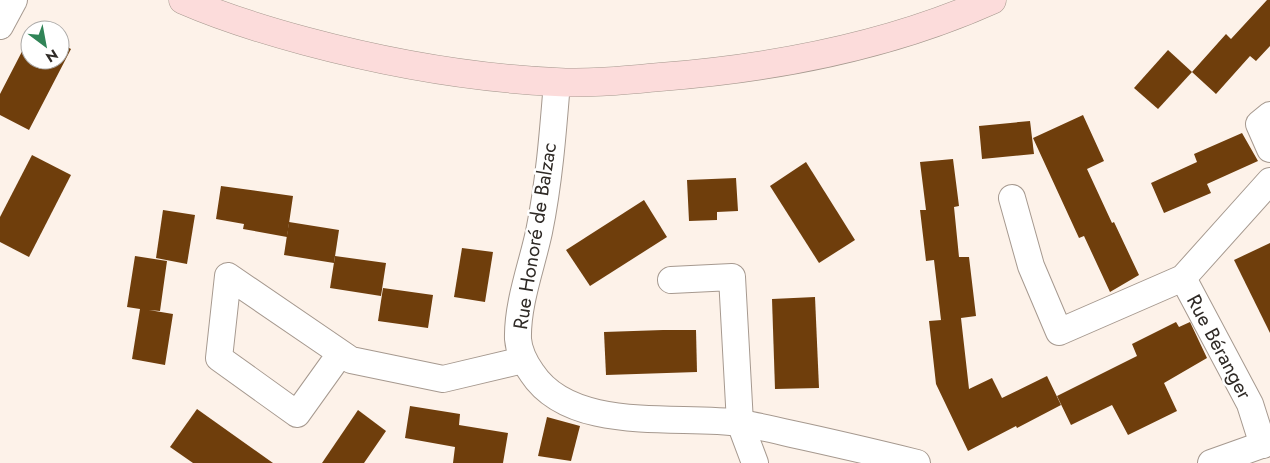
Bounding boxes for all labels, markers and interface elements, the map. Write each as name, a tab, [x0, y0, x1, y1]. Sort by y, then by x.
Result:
north arrow	[20, 20, 70, 70]
text: N	[42, 45, 62, 67]
street label: Rue Honoré de Balzac	[506, 140, 564, 332]
street label: Rue Béranger	[1179, 289, 1259, 405]

